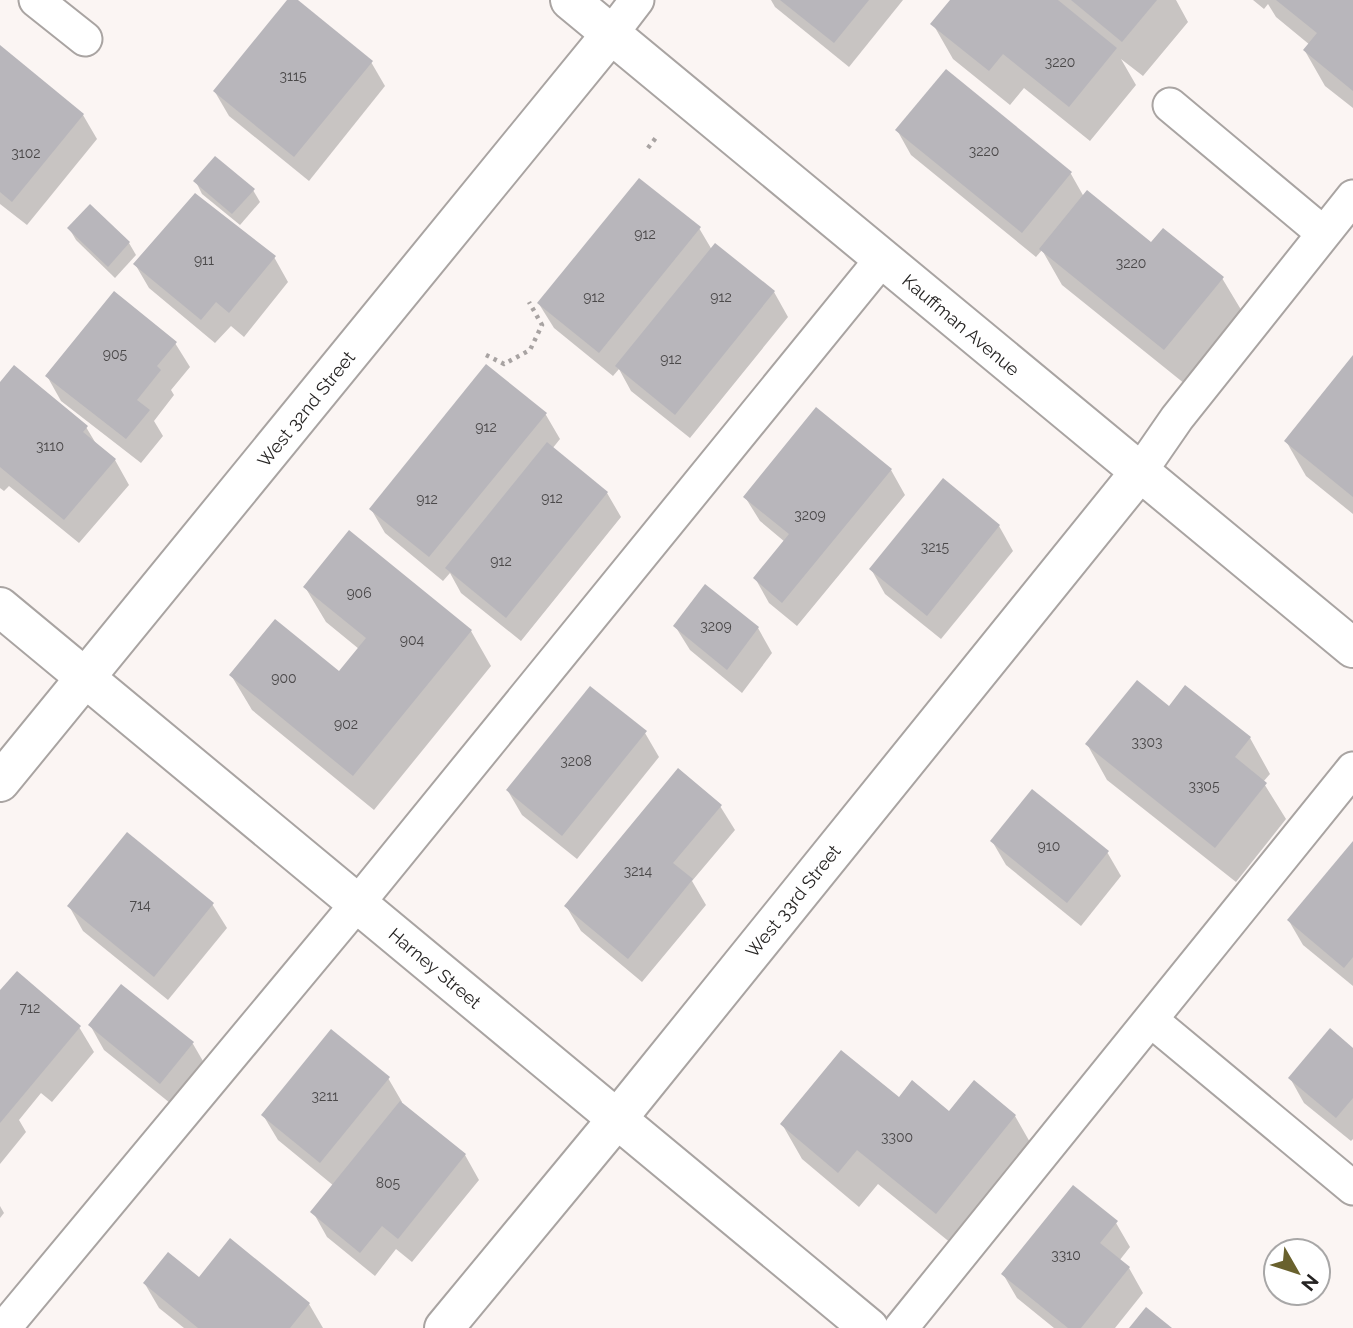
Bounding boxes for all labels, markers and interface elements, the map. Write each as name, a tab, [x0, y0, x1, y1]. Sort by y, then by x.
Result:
house number: 3220	[1045, 54, 1075, 70]
house number: 3115	[279, 68, 307, 84]
house number: 3220	[969, 143, 999, 159]
house number: 3102	[11, 145, 41, 161]
house number: 912	[634, 226, 656, 242]
house number: 911	[194, 252, 214, 268]
house number: 3220	[1116, 255, 1146, 271]
street label: Kauffman Avenue	[898, 270, 1024, 380]
house number: 912	[583, 289, 605, 305]
house number: 912	[710, 289, 732, 305]
house number: 905	[103, 346, 128, 362]
street label: West 32nd Street	[253, 347, 359, 471]
house number: 912	[660, 351, 682, 367]
house number: 912	[475, 419, 497, 435]
house number: 3110	[36, 438, 64, 454]
house number: 912	[541, 490, 563, 506]
house number: 912	[416, 491, 438, 507]
house number: 3209	[794, 507, 826, 523]
house number: 3215	[921, 539, 950, 555]
house number: 912	[490, 553, 512, 569]
house number: 906	[346, 585, 372, 601]
house number: 3209	[700, 618, 732, 634]
house number: 904	[400, 632, 425, 648]
house number: 900	[271, 670, 297, 686]
house number: 902	[334, 716, 358, 732]
house number: 3303	[1132, 734, 1163, 750]
house number: 3208	[560, 753, 592, 769]
house number: 3305	[1188, 778, 1220, 794]
house number: 910	[1038, 838, 1060, 854]
street label: West 33rd Street	[741, 841, 845, 961]
house number: 3214	[624, 863, 653, 879]
house number: 714	[129, 897, 151, 913]
street label: Harney Street	[385, 923, 485, 1013]
house number: 712	[20, 1000, 40, 1016]
house number: 3211	[312, 1088, 338, 1104]
house number: 3300	[881, 1129, 913, 1145]
house number: 805	[376, 1175, 401, 1191]
north arrow	[1262, 1237, 1332, 1307]
house number: 3310	[1051, 1247, 1081, 1263]
text: N	[1297, 1270, 1323, 1295]

